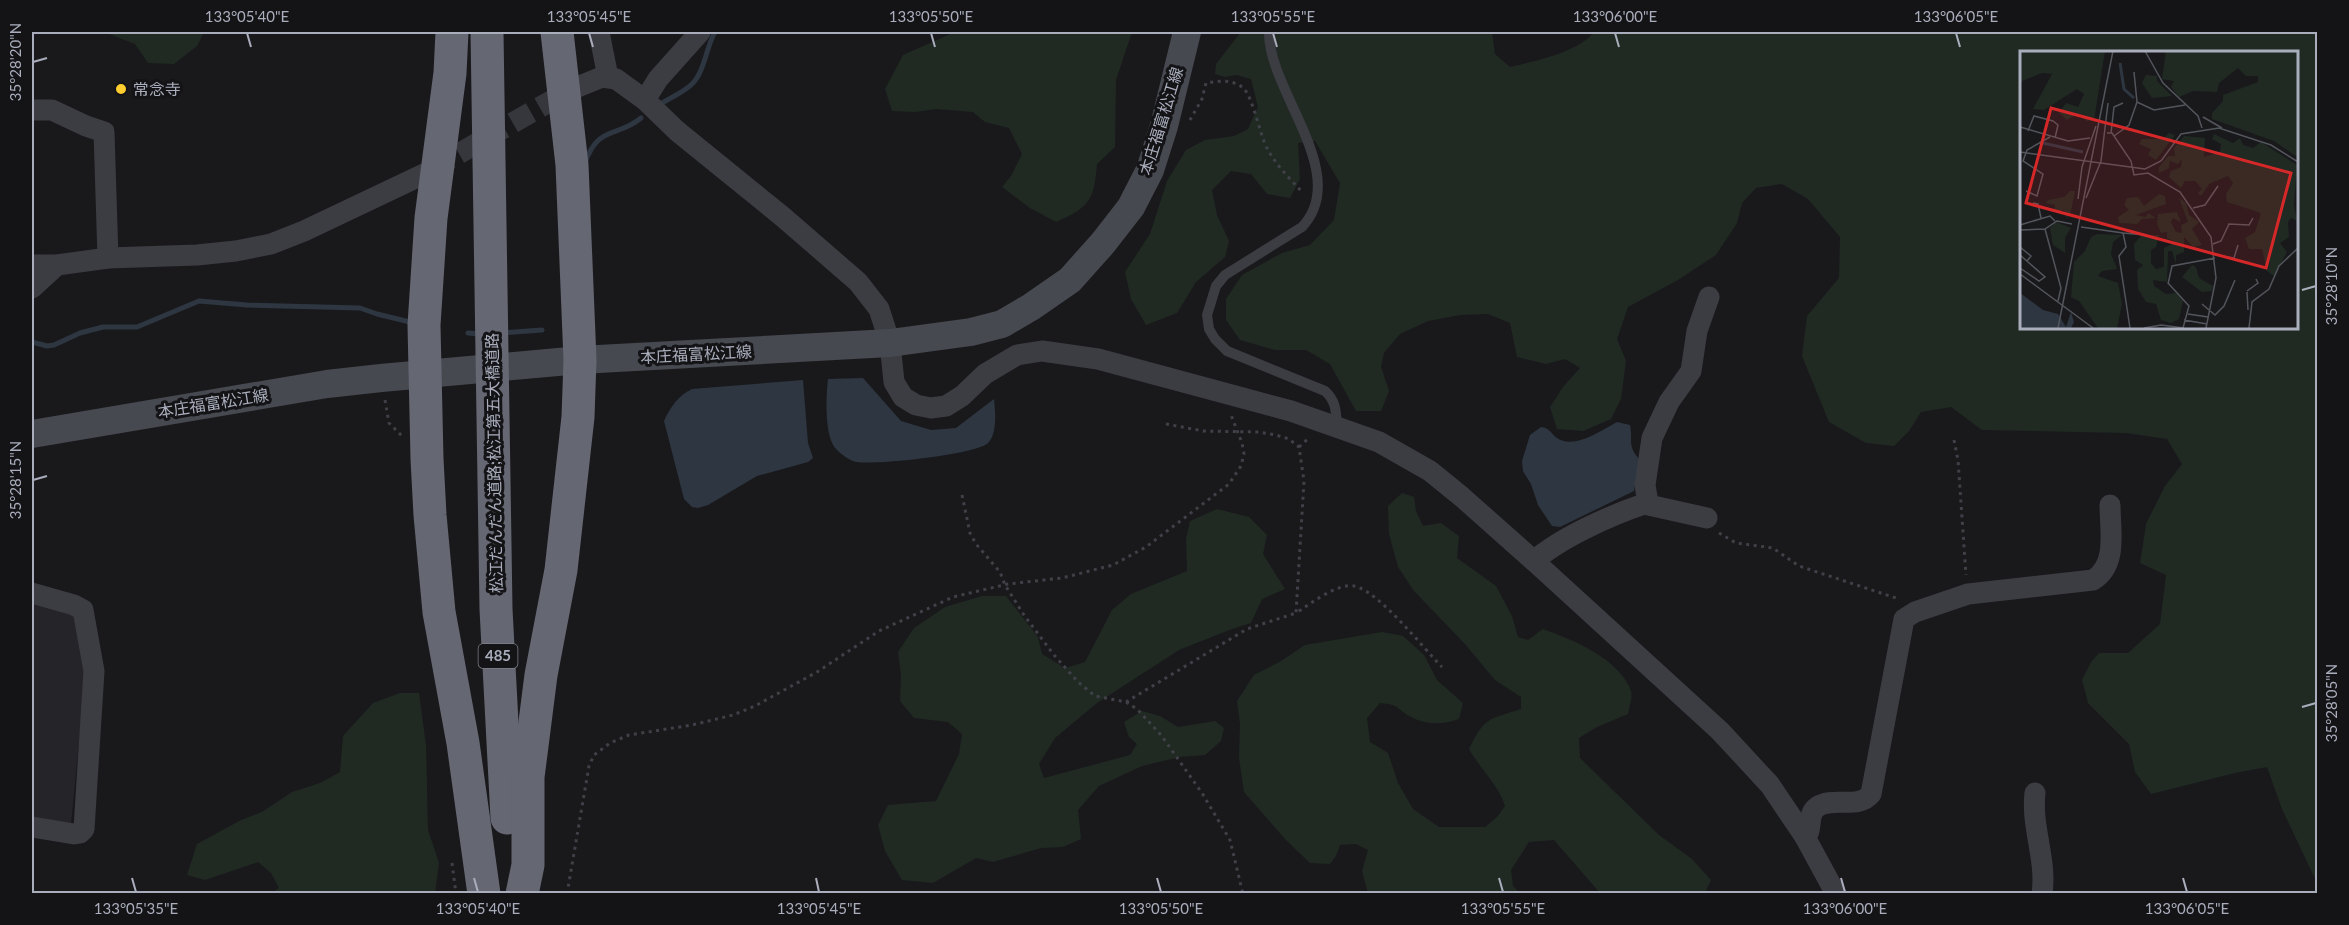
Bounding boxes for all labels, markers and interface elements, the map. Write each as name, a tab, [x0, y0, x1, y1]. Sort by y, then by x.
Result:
text: 133°05'40"E	[205, 7, 289, 25]
text: 133°05'45"E	[547, 7, 631, 25]
text: 133°05'50"E	[889, 7, 973, 25]
text: 133°05'55"E	[1231, 7, 1315, 25]
text: 133°06'00"E	[1573, 7, 1657, 25]
text: 133°06'05"E	[1914, 7, 1998, 25]
text: 35°28'20"N	[6, 23, 24, 101]
inset map	[2020, 51, 2298, 328]
street label: 本庄福富松江線	[1135, 65, 1186, 177]
place label: 常念寺	[133, 79, 181, 98]
marker: 常念寺	[114, 82, 128, 96]
text: 35°28'10"N	[2322, 247, 2340, 325]
street label: 松江だんだん道路;松江第五大橋道路	[482, 333, 505, 593]
street label: 本庄福富松江線	[640, 341, 752, 366]
street label: 本庄福富松江線	[156, 384, 270, 421]
text: 35°28'15"N	[6, 441, 24, 519]
road number: 485	[478, 644, 518, 668]
text: 35°28'05"N	[2322, 664, 2340, 742]
text: 133°05'35"E	[94, 899, 178, 917]
text: 133°05'40"E	[436, 899, 520, 917]
text: 133°05'45"E	[777, 899, 861, 917]
text: 133°05'50"E	[1119, 899, 1203, 917]
text: 133°05'55"E	[1461, 899, 1545, 917]
text: 133°06'00"E	[1803, 899, 1887, 917]
text: 133°06'05"E	[2145, 899, 2229, 917]

